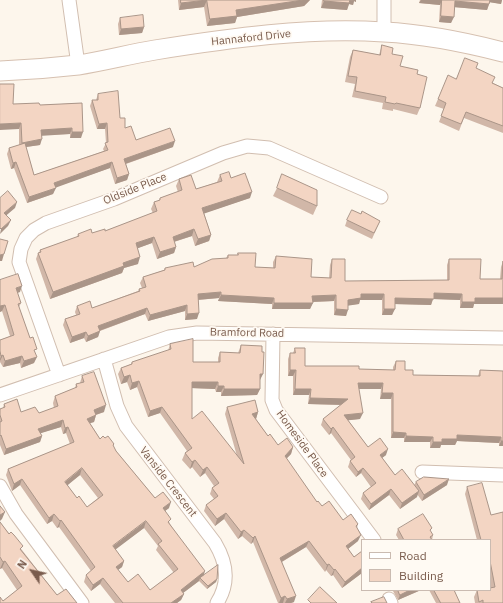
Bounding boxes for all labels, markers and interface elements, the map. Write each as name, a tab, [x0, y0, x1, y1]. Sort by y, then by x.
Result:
street label: Hannaford Drive	[210, 27, 292, 49]
street label: Oldside Place	[101, 170, 169, 208]
street label: Bramford Road	[210, 326, 284, 340]
street label: Homeside Place	[273, 408, 331, 480]
street label: Vanside Crescent	[136, 444, 200, 520]
legend	[361, 539, 491, 591]
text: Road	[399, 548, 427, 563]
north arrow	[12, 551, 52, 591]
text: N	[14, 557, 30, 572]
text: Building	[399, 568, 443, 583]

